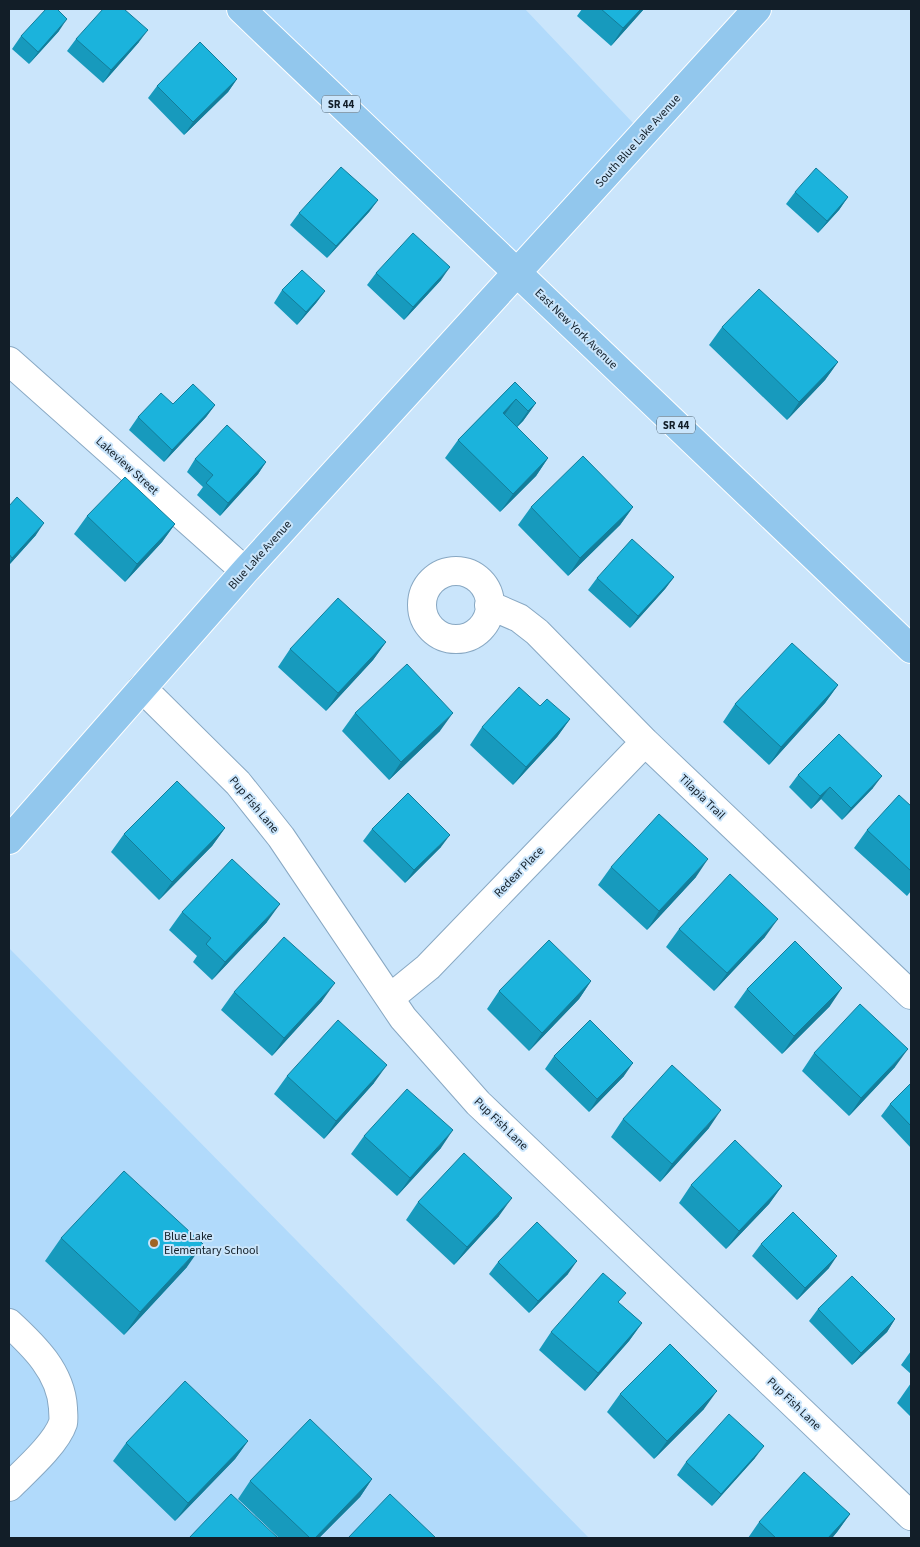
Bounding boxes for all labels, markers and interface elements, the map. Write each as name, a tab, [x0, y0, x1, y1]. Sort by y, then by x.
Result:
street label: South Blue Lake Avenue	[591, 91, 685, 191]
road number: SR 44	[322, 96, 360, 112]
street label: East New York Avenue	[531, 285, 621, 373]
road number: SR 44	[657, 416, 695, 434]
street label: Lakeview Street	[92, 433, 162, 499]
street label: Blue Lake Avenue	[224, 517, 296, 593]
street label: Tilapia Trail	[675, 771, 729, 823]
street label: Pup Fish Lane	[225, 773, 283, 837]
street label: Redear Place	[490, 843, 548, 901]
street label: Pup Fish Lane	[470, 1094, 532, 1154]
place label: Blue Lake Elementary School	[164, 1228, 259, 1259]
marker: Blue Lake Elementary School	[148, 1237, 160, 1249]
street label: Pup Fish Lane	[763, 1374, 825, 1434]

